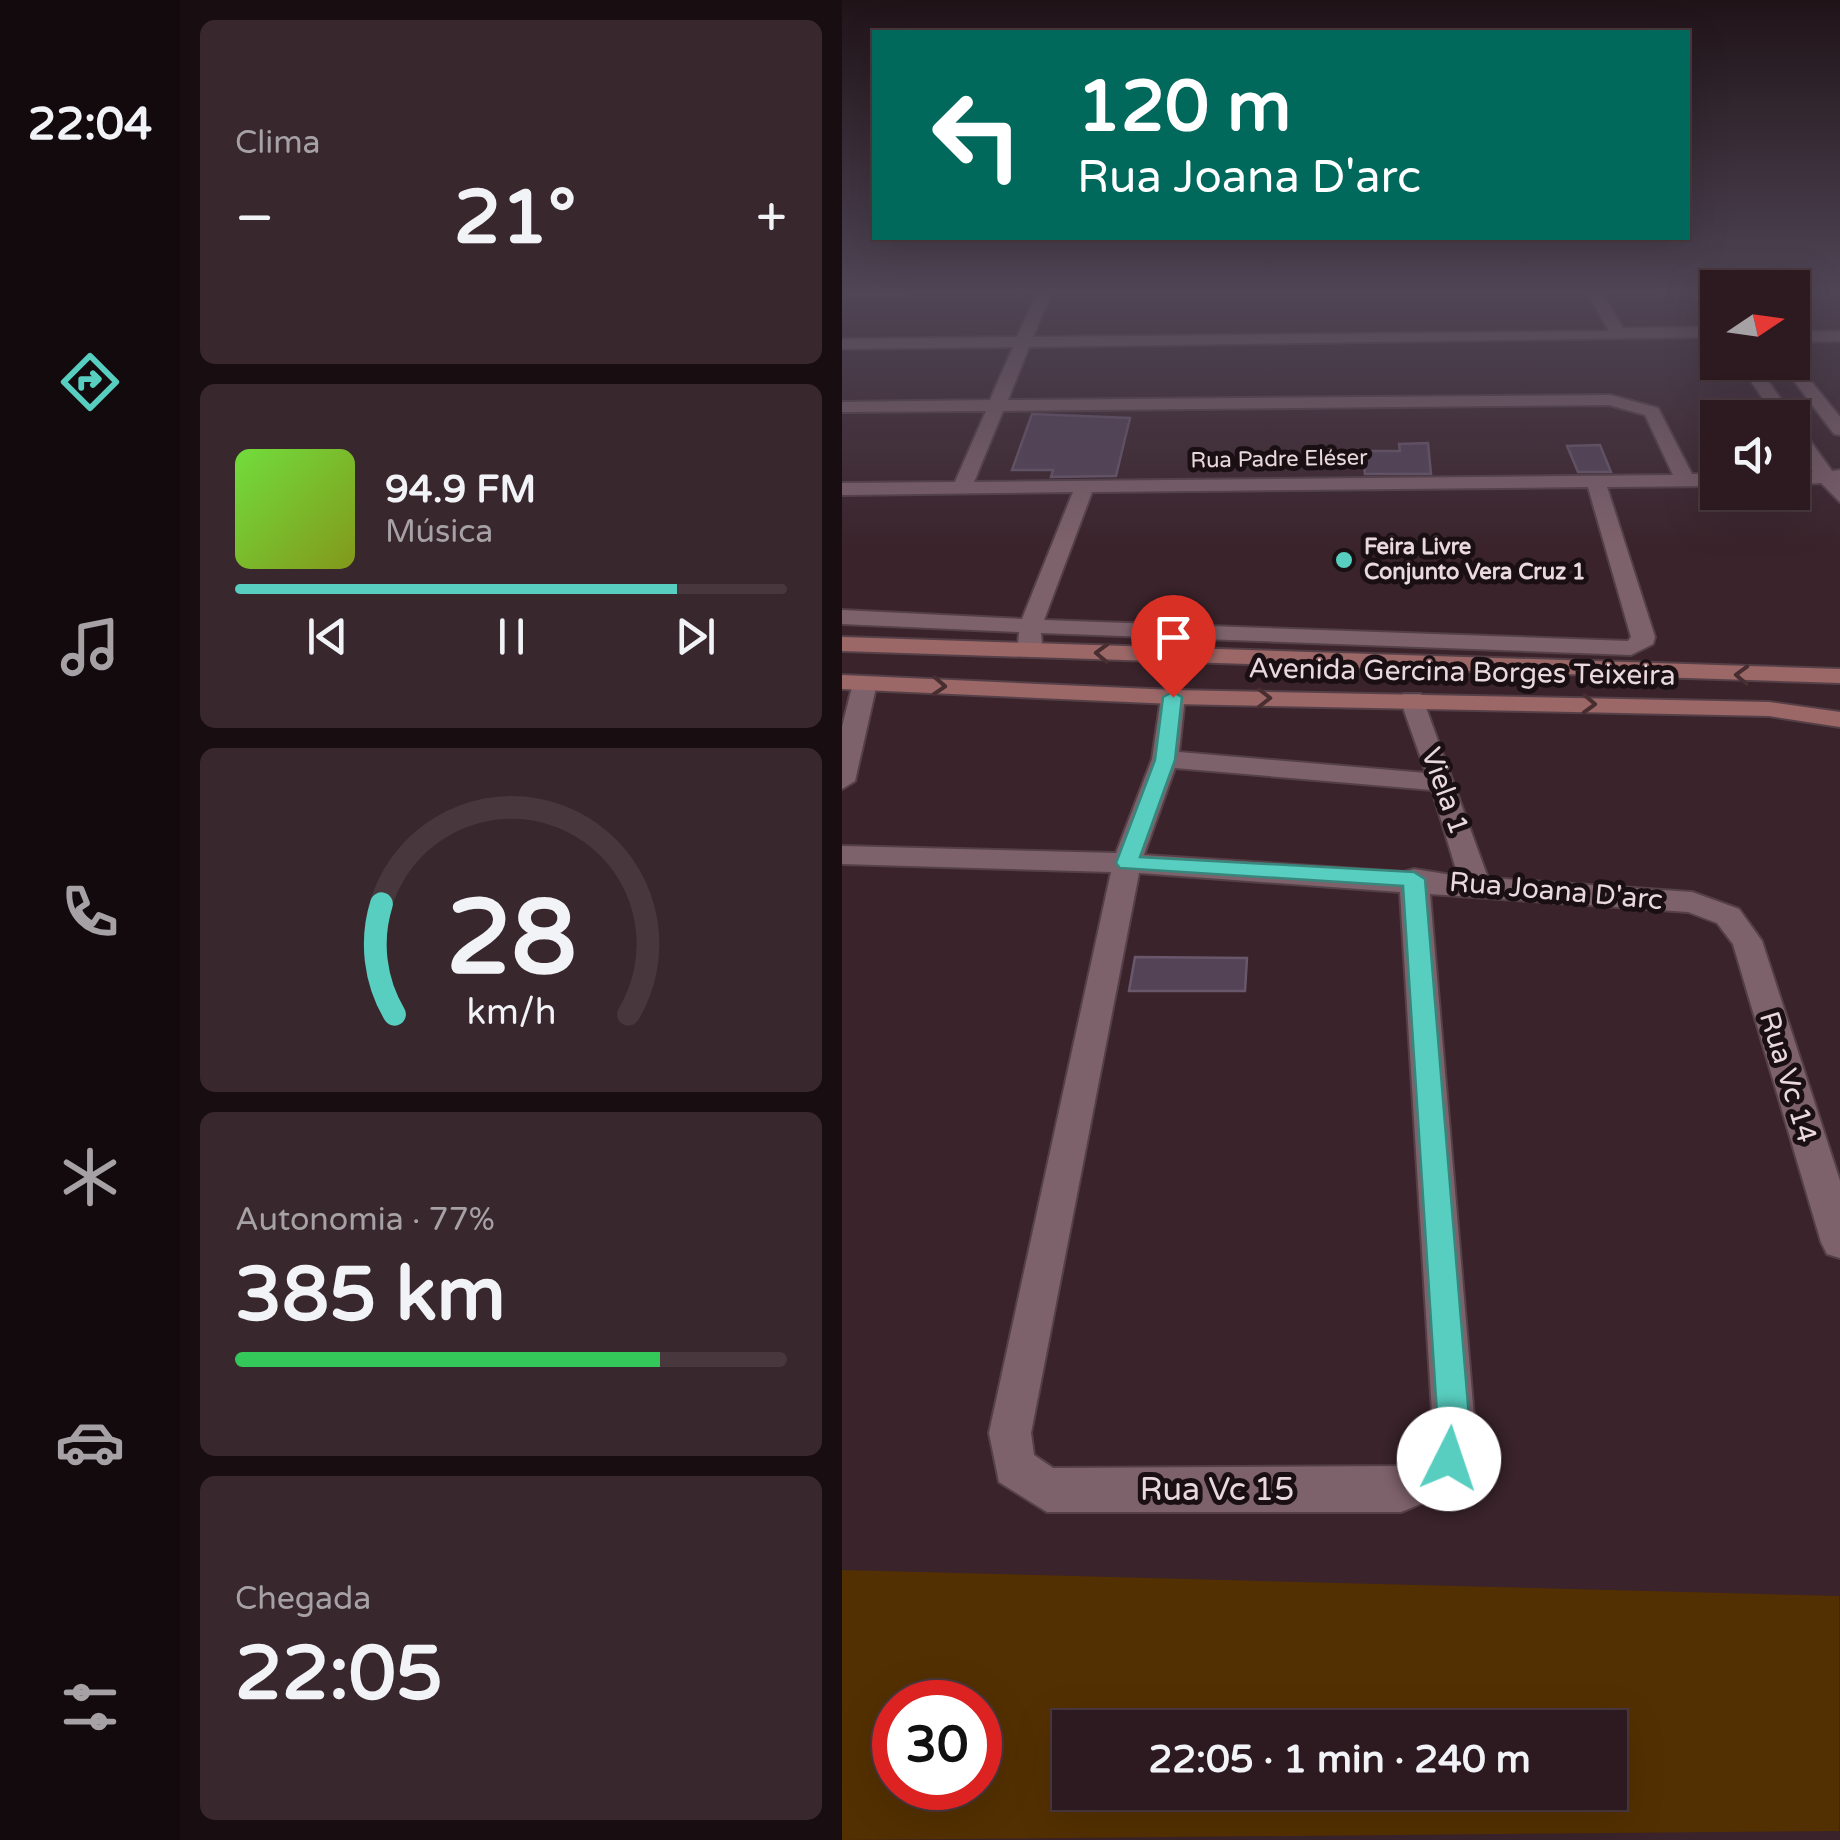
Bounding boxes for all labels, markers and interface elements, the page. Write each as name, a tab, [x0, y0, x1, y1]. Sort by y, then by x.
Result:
text: 120 m	[1077, 66, 1291, 150]
icon: left	[912, 70, 1042, 200]
text: 22:04	[28, 98, 152, 152]
text: Clima	[235, 124, 321, 162]
text: Rua Joana D'arc	[1077, 151, 1421, 205]
text: 21°	[454, 173, 576, 263]
text: −	[235, 186, 274, 252]
text: +	[756, 186, 787, 252]
north arrow	[1700, 270, 1810, 380]
map controls	[1700, 270, 1810, 510]
icon: directions	[55, 347, 125, 417]
button: sound	[1700, 400, 1810, 510]
street label: Rua Padre Eléser	[1190, 444, 1368, 474]
text: 94.9 FM	[385, 467, 536, 513]
text: Música	[385, 513, 493, 551]
place label: Feira Livre Conjunto Vera Cruz 1	[1364, 534, 1586, 585]
marker: Feira Livre Conjunto Vera Cruz 1	[1333, 549, 1355, 571]
pin	[1131, 595, 1216, 698]
icon: previous	[300, 609, 355, 664]
icon: pause	[484, 609, 539, 664]
icon: next	[668, 609, 723, 664]
icon: arrive	[1146, 610, 1201, 665]
icon: music	[55, 612, 125, 682]
one-way arrow	[1094, 642, 1110, 663]
street label: Avenida Gercina Borges Teixeira	[1248, 651, 1676, 693]
one-way arrow	[1734, 664, 1750, 685]
one-way arrow	[932, 675, 948, 696]
one-way arrow	[1258, 687, 1273, 709]
one-way arrow	[1582, 693, 1598, 714]
street label: Viela 1	[1414, 743, 1476, 839]
street label: Rua Joana D'arc	[1448, 865, 1664, 917]
icon: phone	[55, 877, 125, 947]
text: 28	[446, 877, 576, 1002]
text: km/h	[466, 991, 556, 1034]
street label: Rua Vc 14	[1752, 1007, 1824, 1147]
icon: climate	[55, 1142, 125, 1212]
text: Autonomia · 77%	[235, 1201, 495, 1239]
text: 385 km	[235, 1250, 506, 1340]
icon: car	[55, 1407, 125, 1477]
position arrow	[1397, 1407, 1501, 1511]
street label: Rua Vc 15	[1140, 1471, 1294, 1509]
text: Chegada	[235, 1580, 371, 1618]
text: 22:05	[235, 1629, 443, 1719]
icon: filters	[55, 1672, 125, 1742]
speed limit sign: 30	[872, 1680, 1002, 1810]
text: 22:05 · 1 min · 240 m	[1148, 1737, 1531, 1783]

